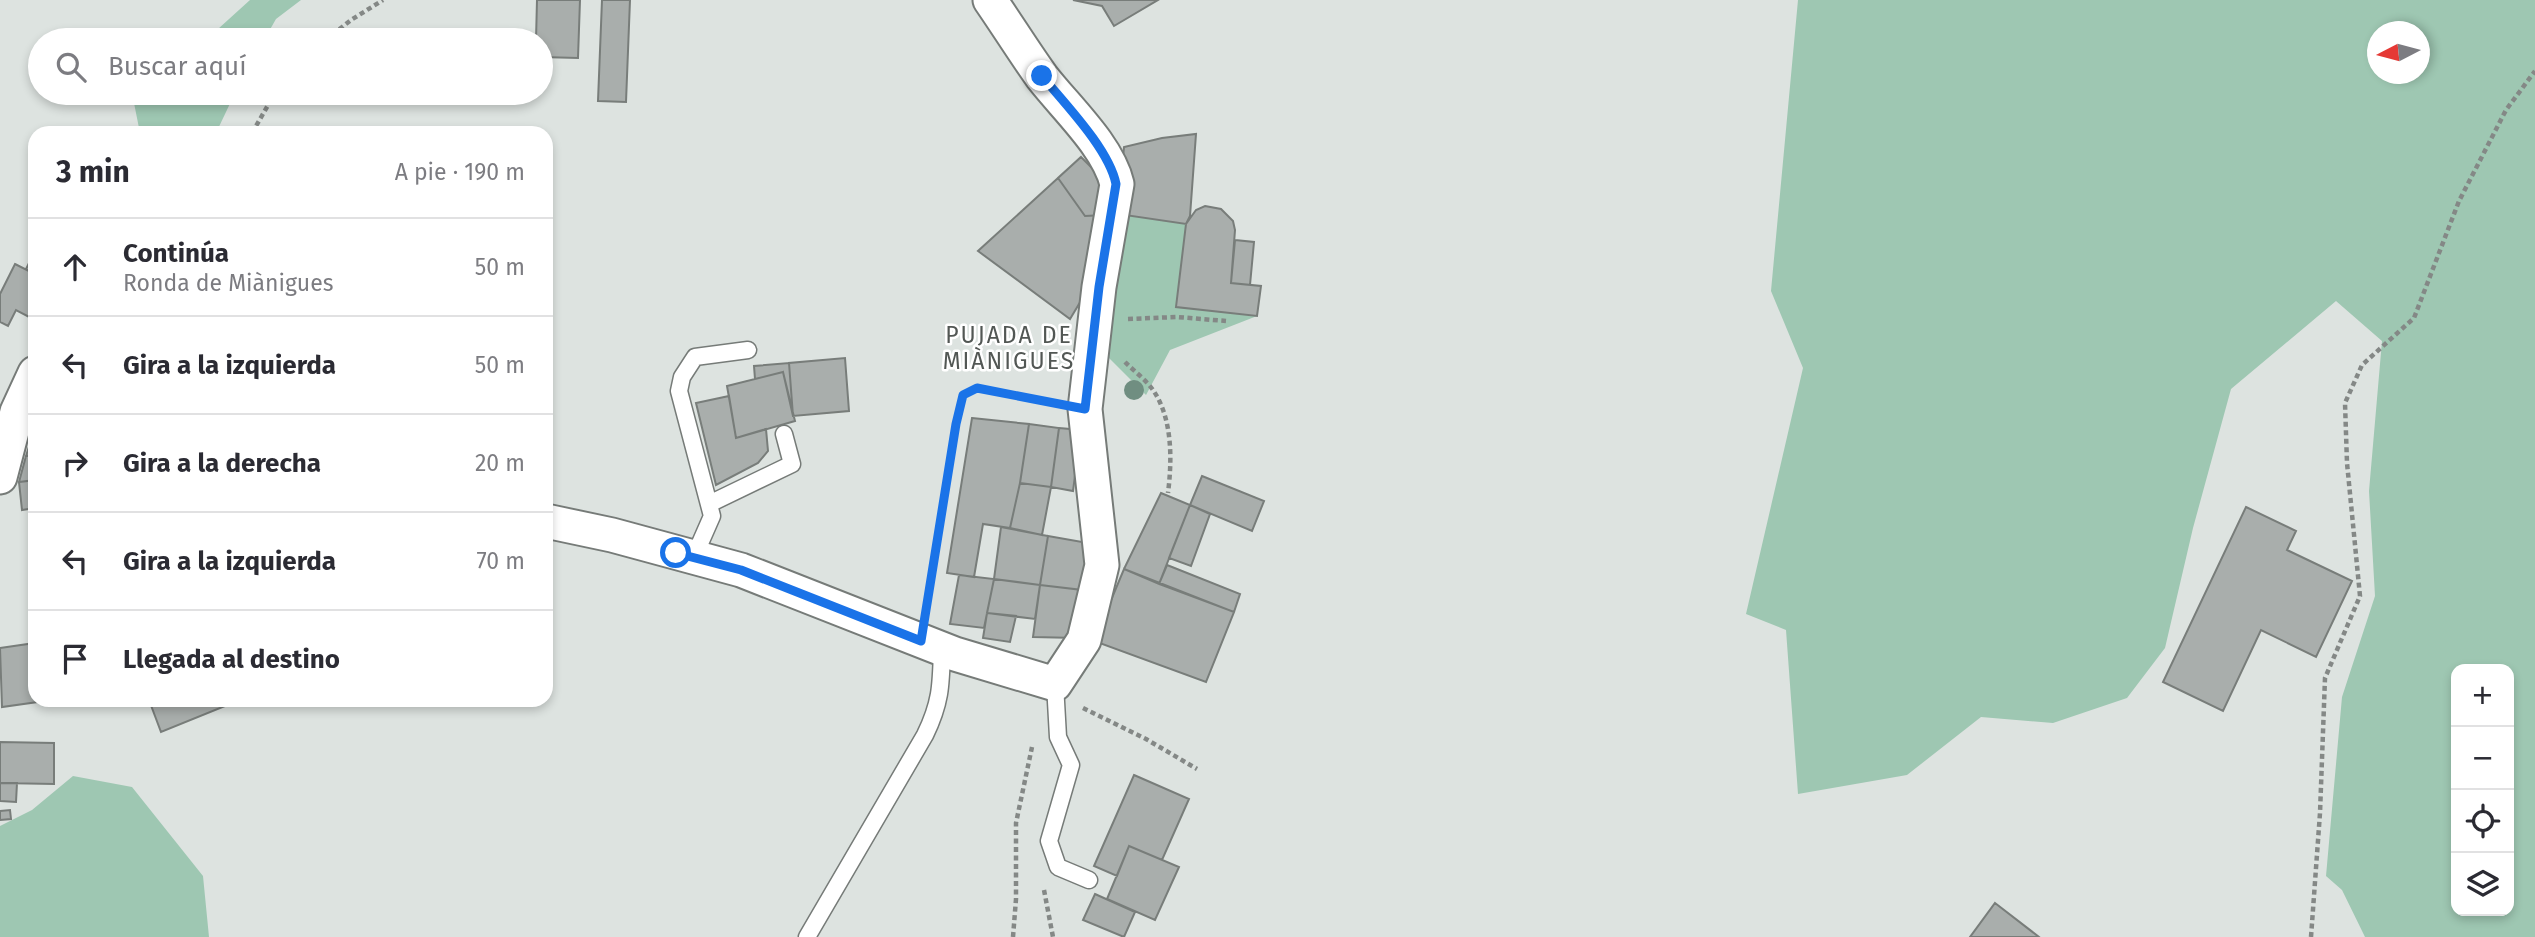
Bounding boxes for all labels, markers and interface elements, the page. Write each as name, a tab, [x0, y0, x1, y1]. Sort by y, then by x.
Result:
north arrow	[2367, 21, 2430, 84]
search box	[28, 28, 553, 105]
icon: search	[52, 48, 90, 86]
text: Buscar aquí	[108, 51, 246, 82]
route end	[1026, 60, 1057, 91]
text: 3 min	[56, 154, 130, 190]
text: A pie · 190 m	[395, 158, 525, 186]
text: Continúa	[123, 238, 229, 269]
icon: ahead	[56, 248, 94, 286]
text: 50 m	[475, 253, 525, 281]
text: Ronda de Miànigues	[123, 269, 333, 297]
district label: PUJADA DE MIÀNIGUES	[943, 321, 1075, 375]
icon: left	[56, 346, 94, 384]
text: Gira a la izquierda	[123, 350, 336, 381]
text: 50 m	[475, 351, 525, 379]
icon: right	[56, 444, 94, 482]
text: Gira a la derecha	[123, 448, 321, 479]
text: 20 m	[475, 449, 525, 477]
route start	[660, 537, 691, 568]
icon: left	[56, 542, 94, 580]
text: Gira a la izquierda	[123, 546, 336, 577]
text: 70 m	[476, 547, 525, 575]
icon: arrive	[56, 640, 94, 678]
text: Llegada al destino	[123, 644, 340, 675]
map controls	[2451, 664, 2514, 916]
button: +	[2451, 664, 2514, 727]
button: −	[2451, 727, 2514, 790]
button: locate	[2451, 790, 2514, 853]
button: layers	[2451, 853, 2514, 916]

